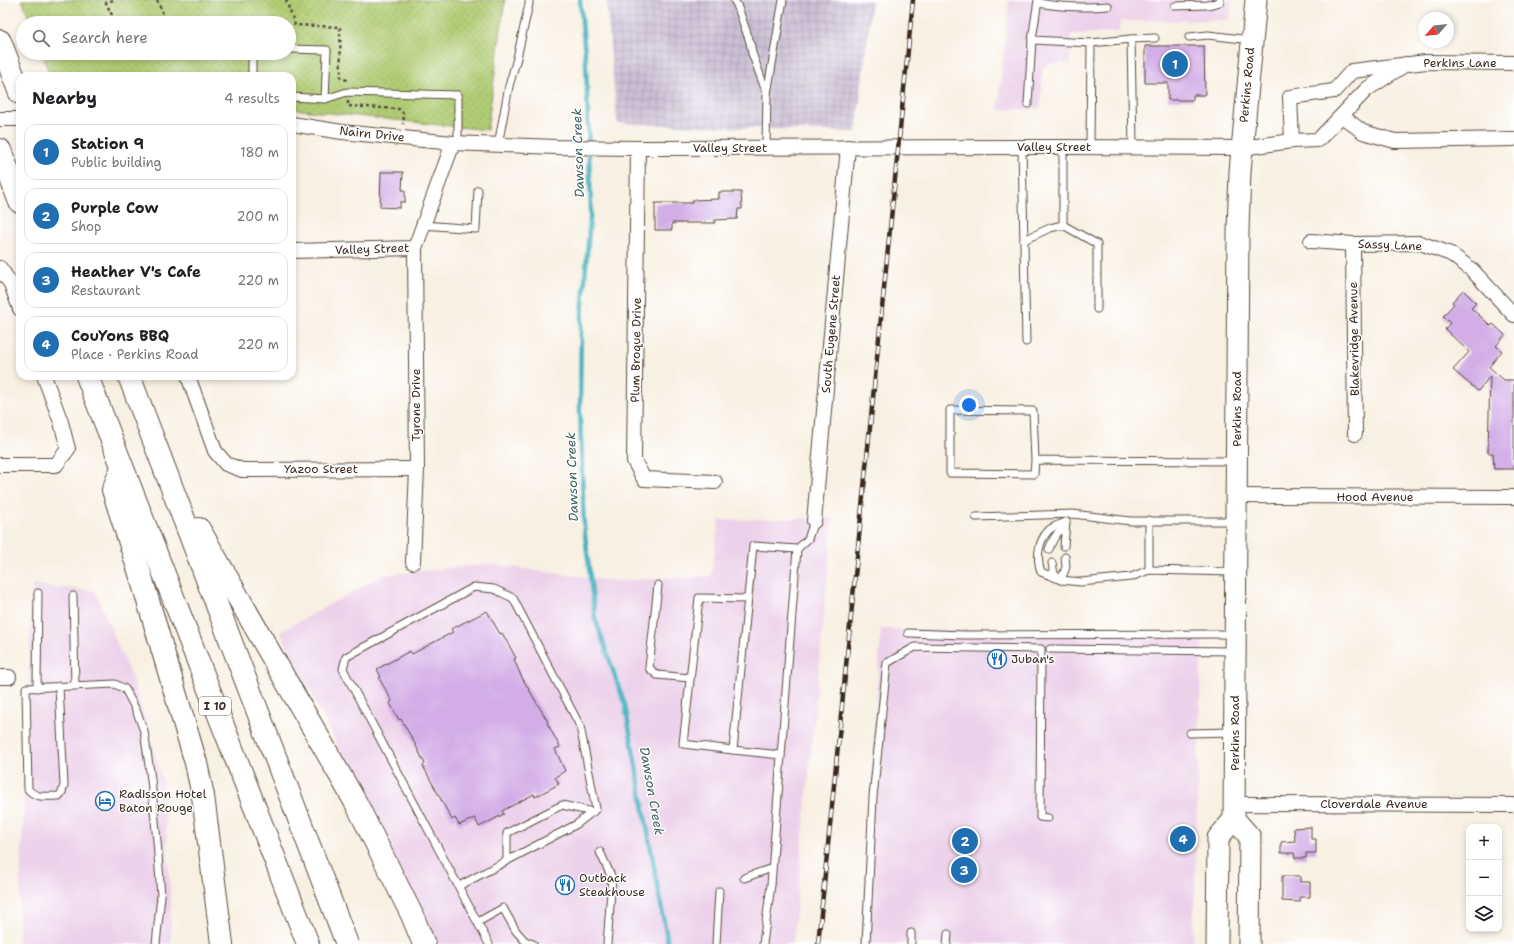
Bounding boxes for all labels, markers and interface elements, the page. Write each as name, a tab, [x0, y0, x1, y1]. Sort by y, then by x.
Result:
north arrow	[1418, 12, 1454, 48]
search box	[16, 16, 296, 60]
icon: search	[30, 27, 52, 49]
text: Search here	[62, 28, 148, 48]
street label: Perkins Road	[1236, 46, 1258, 123]
pin: 1	[1162, 49, 1188, 79]
street label: Perkins Lane	[1423, 55, 1497, 71]
text: Nearby	[32, 87, 97, 109]
text: 4 results	[224, 90, 280, 107]
water label: Dawson Creek	[568, 107, 588, 198]
street label: Nairn Drive	[338, 123, 406, 145]
text: Station 9	[71, 134, 144, 154]
street label: Valley Street	[1017, 139, 1091, 155]
street label: Valley Street	[693, 140, 767, 156]
text: 1	[43, 144, 49, 161]
text: 180 m	[240, 144, 279, 161]
text: Public building	[71, 154, 162, 171]
text: Purple Cow	[71, 198, 158, 218]
text: 2	[41, 208, 51, 225]
text: 200 m	[237, 208, 279, 225]
text: Shop	[71, 218, 101, 235]
street label: Sassy Lane	[1358, 236, 1423, 254]
street label: Valley Street	[334, 240, 410, 258]
text: Heather V's Cafe	[71, 262, 201, 282]
text: 3	[41, 272, 51, 289]
text: 220 m	[237, 272, 279, 289]
street label: South Eugene Street	[818, 274, 844, 394]
street label: Blakevridge Avenue	[1345, 281, 1363, 396]
text: Restaurant	[71, 282, 141, 299]
street label: Plum Broque Drive	[627, 297, 645, 403]
text: CouYons BBQ	[71, 326, 169, 346]
text: 4	[41, 336, 51, 353]
text: 220 m	[237, 336, 279, 353]
text: Place · Perkins Road	[71, 346, 198, 363]
street label: Tyrone Drive	[408, 368, 424, 441]
street label: Perkins Road	[1229, 371, 1245, 447]
your location	[959, 395, 979, 415]
water label: Dawson Creek	[562, 431, 582, 522]
street label: Yazoo Street	[284, 461, 358, 477]
street label: Hood Avenue	[1336, 489, 1414, 505]
restaurant icon: Juban's	[986, 648, 1008, 670]
place label: Juban's	[1011, 651, 1054, 667]
street label: Perkins Road	[1227, 695, 1243, 771]
road number: I 10	[199, 697, 231, 715]
water label: Dawson Creek	[636, 745, 668, 837]
place label: Radisson Hotel Baton Rouge	[119, 786, 207, 816]
hotel icon: Radisson Hotel Baton Rouge	[94, 790, 116, 812]
street label: Cloverdale Avenue	[1320, 796, 1428, 812]
pin: 4	[1170, 824, 1196, 854]
map controls	[1466, 824, 1502, 932]
button: +	[1466, 824, 1502, 860]
pin: 2	[952, 826, 978, 856]
pin: 3	[951, 855, 977, 885]
button: −	[1466, 860, 1502, 896]
place label: Outback Steakhouse	[579, 870, 645, 900]
restaurant icon: Outback Steakhouse	[554, 874, 576, 896]
button: layers	[1466, 896, 1502, 932]

